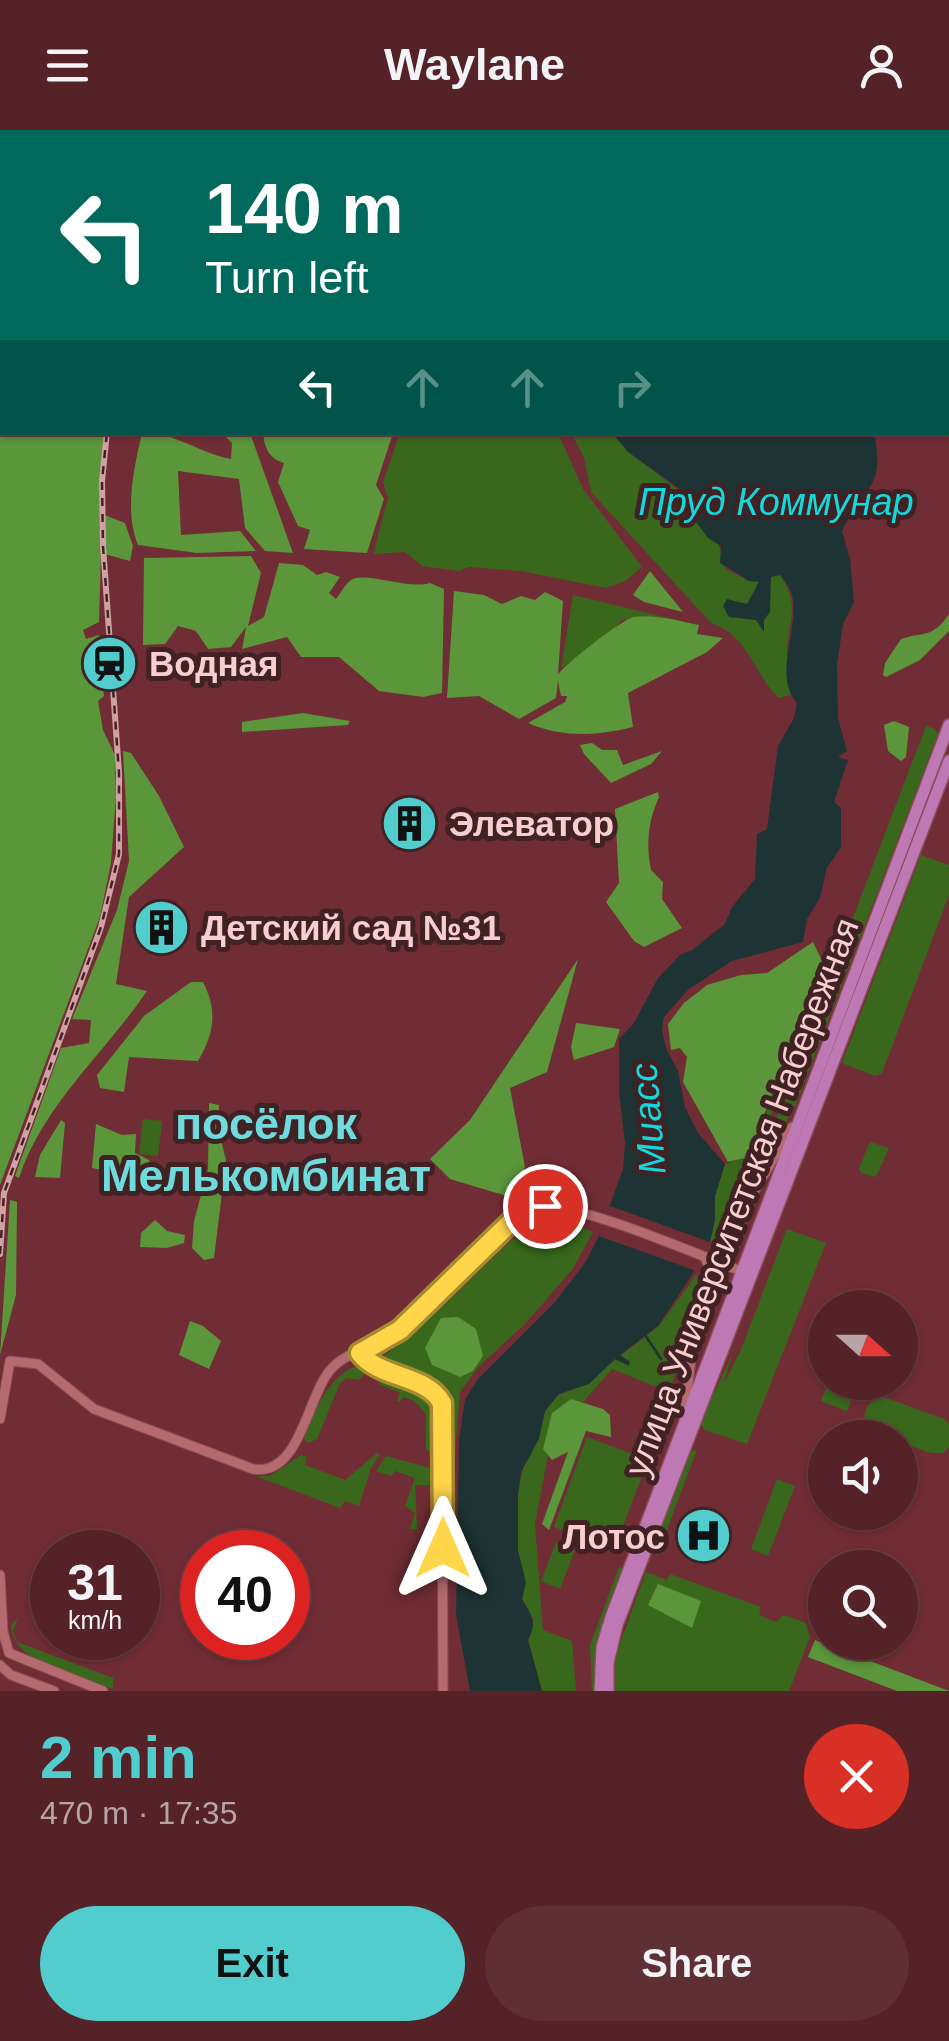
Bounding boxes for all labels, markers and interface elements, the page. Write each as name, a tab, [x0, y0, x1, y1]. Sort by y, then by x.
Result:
icon: menu	[40, 38, 95, 93]
icon: person	[854, 38, 909, 93]
text: Waylane	[384, 39, 565, 90]
icon: left	[40, 170, 170, 300]
text: 140 m	[205, 170, 403, 248]
text: Turn left	[205, 252, 368, 303]
icon: left	[290, 360, 345, 415]
icon: ahead	[395, 360, 450, 415]
icon: ahead	[500, 360, 555, 415]
icon: right	[605, 360, 660, 415]
water label: Пруд Коммунар	[638, 481, 914, 523]
station icon: Водная	[80, 633, 140, 693]
place label: Водная	[149, 644, 278, 683]
building icon: Элеватор	[380, 793, 440, 853]
place label: Элеватор	[449, 804, 614, 843]
building icon: Детский сад №31	[132, 897, 192, 957]
place label: Детский сад №31	[201, 908, 501, 947]
street label: улица Университетская Набережная	[616, 912, 866, 1482]
water label: Миасс	[622, 1061, 674, 1177]
district label: посёлок Мелькомбинат	[101, 1098, 431, 1201]
pin	[503, 1164, 588, 1249]
icon: arrive	[518, 1179, 573, 1234]
north arrow	[808, 1290, 918, 1400]
map controls	[808, 1290, 918, 1660]
button: sound	[808, 1420, 918, 1530]
position arrow	[391, 1496, 495, 1600]
hospital icon: Лотос	[674, 1506, 734, 1566]
place label: Лотос	[563, 1517, 665, 1556]
speed limit sign: 40	[180, 1530, 310, 1660]
button: search	[808, 1550, 918, 1660]
text: 31	[67, 1555, 123, 1611]
text: km/h	[68, 1606, 122, 1634]
text: 2 min	[40, 1724, 197, 1791]
button: close	[804, 1724, 909, 1829]
text: 470 m · 17:35	[40, 1795, 237, 1831]
button: Exit	[40, 1906, 465, 2021]
button: Share	[485, 1906, 909, 2021]

